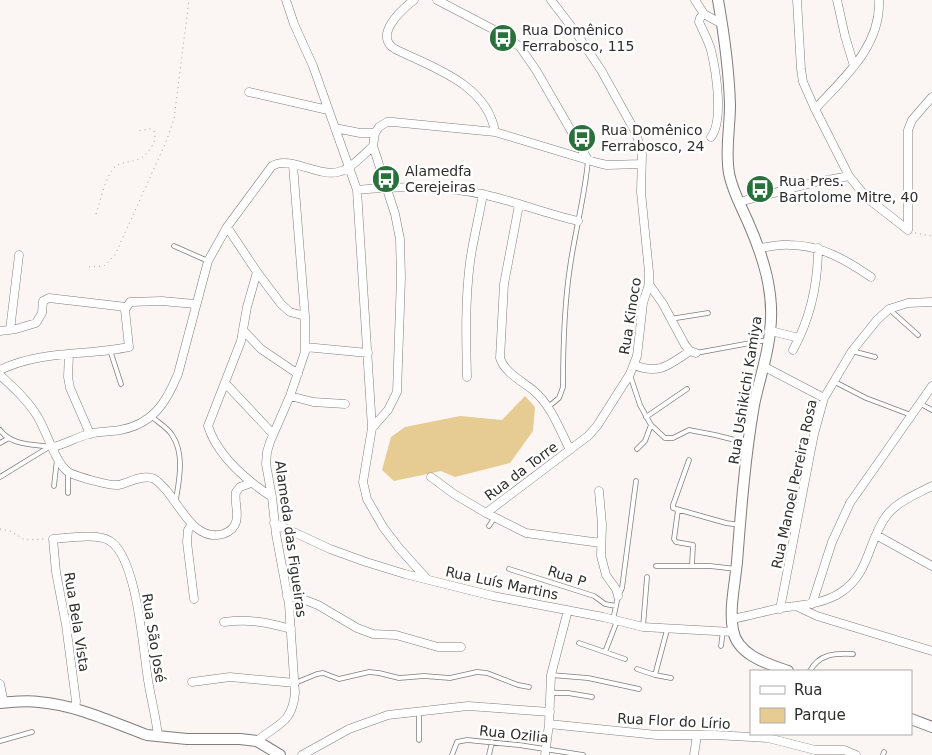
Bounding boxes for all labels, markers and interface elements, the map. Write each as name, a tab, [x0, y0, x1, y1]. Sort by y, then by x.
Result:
place label: Rua Domênico Ferrabosco, 115	[522, 22, 634, 54]
bus stop icon: Rua Domênico Ferrabosco, 115	[488, 23, 518, 53]
place label: Rua Domênico Ferrabosco, 24	[601, 122, 705, 154]
bus stop icon: Rua Domênico Ferrabosco, 24	[567, 123, 597, 153]
place label: Alamedfa Cerejeiras	[405, 163, 475, 195]
bus stop icon: Alamedfa Cerejeiras	[371, 164, 401, 194]
place label: Rua Pres. Bartolome Mitre, 40	[779, 173, 918, 205]
bus stop icon: Rua Pres. Bartolome Mitre, 40	[745, 174, 775, 204]
street label: Rua Kinoco	[616, 276, 644, 356]
street label: Rua Ushikichi Kamiya	[725, 315, 765, 465]
street label: Rua Manoel Pereira Rosa	[768, 398, 820, 570]
street label: Rua da Torre	[481, 438, 561, 504]
street label: Alameda das Figueiras	[272, 460, 310, 618]
street label: Rua P	[546, 562, 588, 590]
street label: Rua Luís Martins	[444, 563, 560, 603]
street label: Rua Bela Vista	[61, 571, 93, 673]
street label: Rua São José	[139, 592, 169, 684]
legend	[750, 670, 912, 735]
text: Rua	[794, 681, 822, 699]
text: Parque	[794, 706, 846, 724]
street label: Rua Flor do Lírio	[617, 710, 731, 732]
street label: Rua Ozilia	[479, 722, 549, 746]

